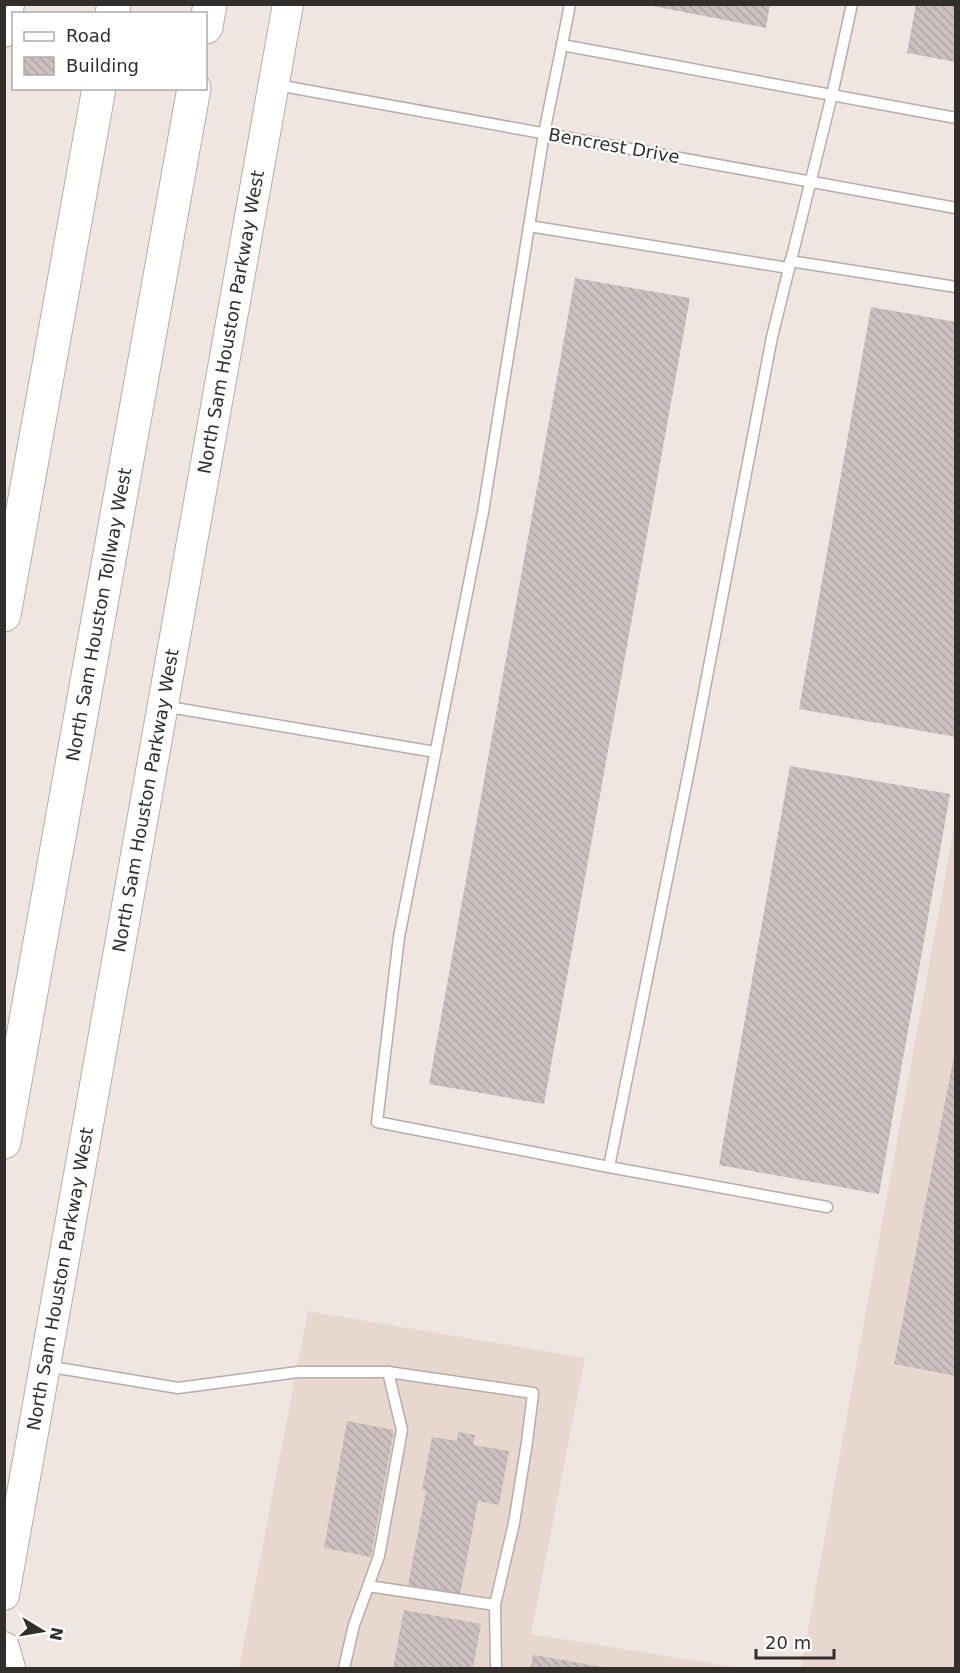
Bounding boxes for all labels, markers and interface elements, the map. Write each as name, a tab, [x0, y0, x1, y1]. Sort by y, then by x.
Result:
legend	[12, 12, 207, 90]
text: Road	[66, 25, 111, 46]
text: Building	[66, 55, 139, 76]
street label: Bencrest Drive	[547, 124, 681, 167]
street label: North Sam Houston Parkway West	[193, 169, 268, 475]
street label: North Sam Houston Tollway West	[62, 466, 135, 763]
street label: North Sam Houston Parkway West	[108, 647, 183, 954]
street label: North Sam Houston Parkway West	[23, 1126, 97, 1432]
north arrow	[12, 1601, 72, 1661]
scale bar	[756, 1622, 834, 1660]
text: N	[46, 1625, 67, 1642]
text: 20 m	[765, 1632, 811, 1653]

